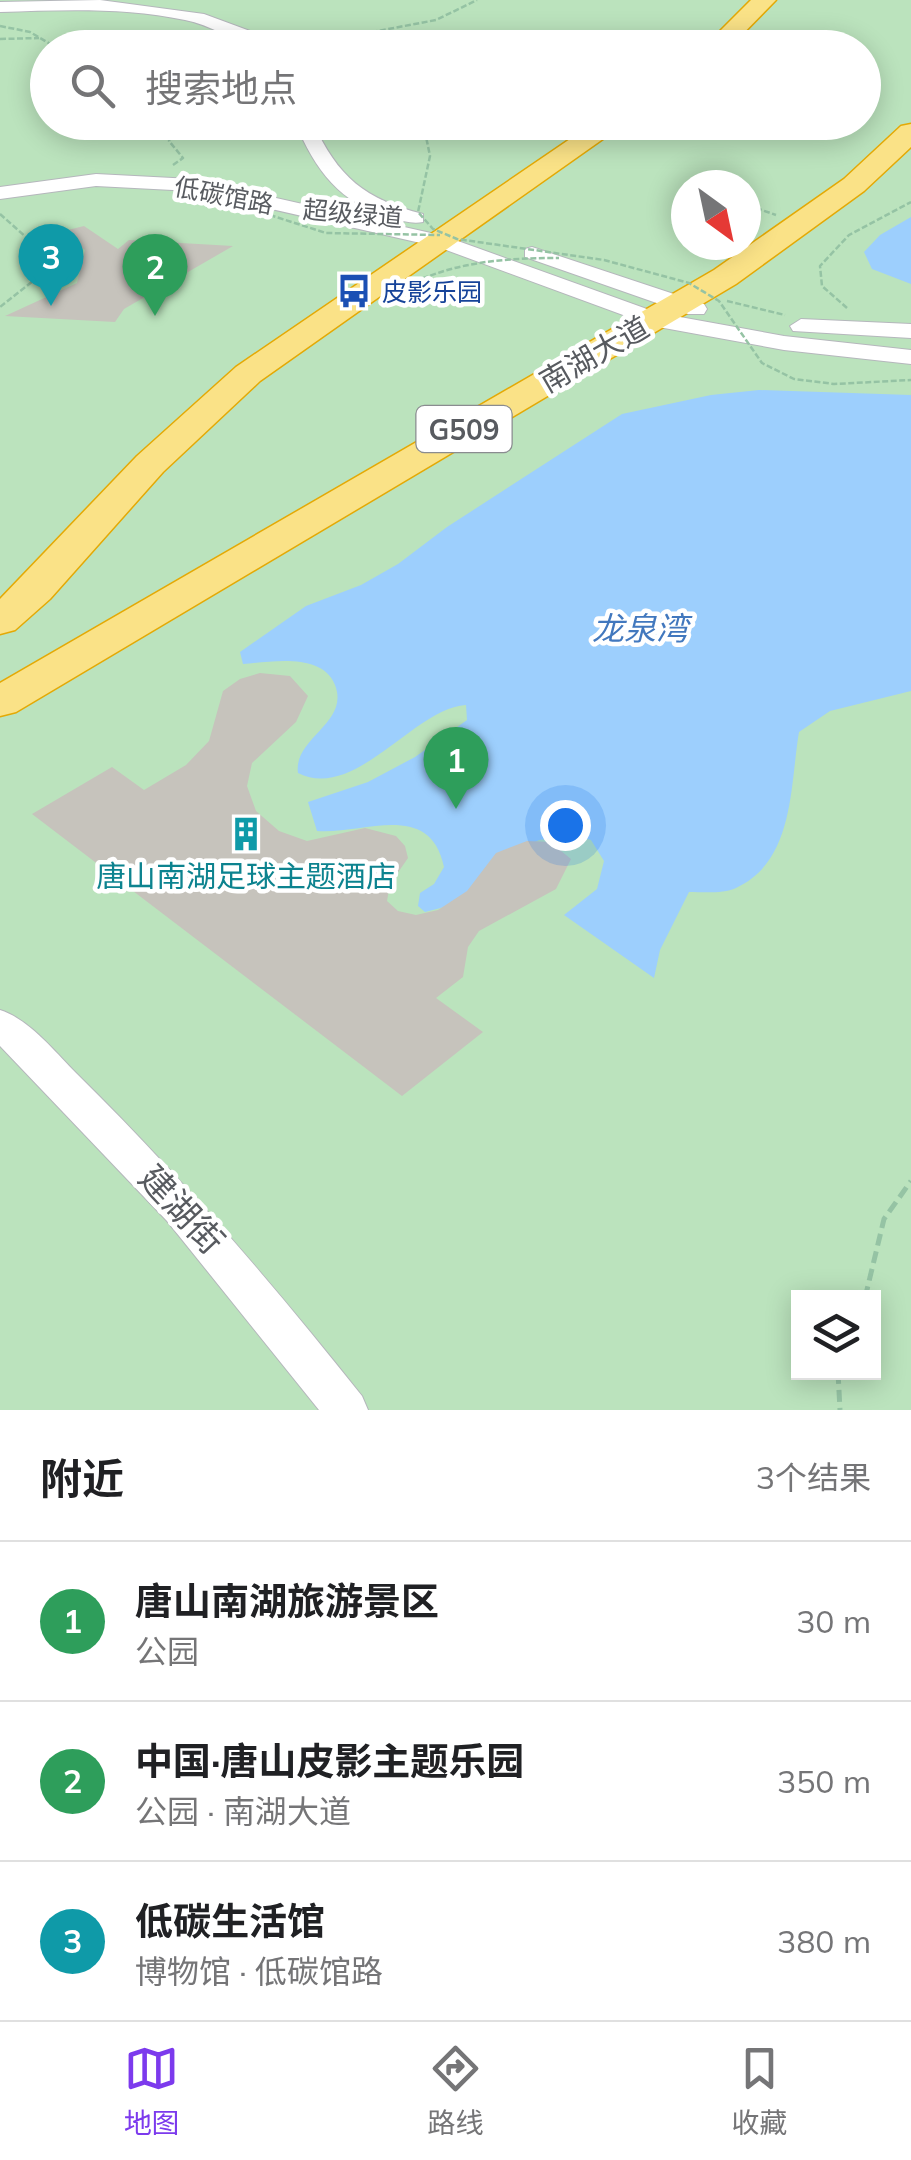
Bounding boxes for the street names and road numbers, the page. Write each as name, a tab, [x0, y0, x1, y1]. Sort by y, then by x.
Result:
street label: 低碳馆路	[172, 170, 276, 220]
street label: 超级绿道	[302, 193, 404, 233]
street label: 南湖大道	[533, 308, 655, 400]
road number: G509	[416, 406, 512, 452]
street label: 建湖街	[130, 1156, 234, 1262]

